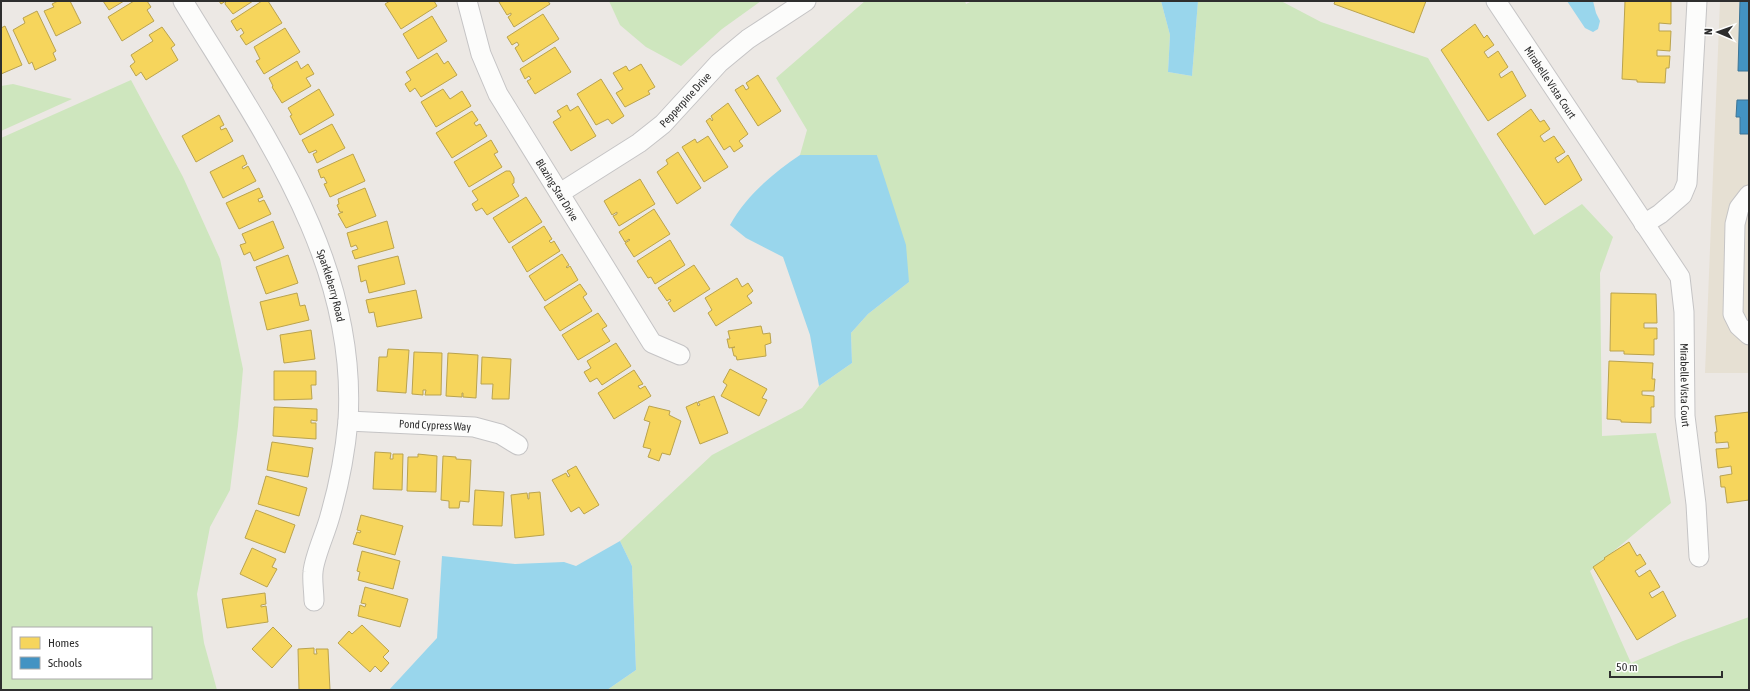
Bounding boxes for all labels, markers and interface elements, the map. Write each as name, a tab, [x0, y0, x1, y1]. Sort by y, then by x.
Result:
north arrow	[1698, 12, 1738, 52]
text: N	[1702, 28, 1714, 35]
street label: Mirabelle Vista Court	[1522, 44, 1579, 121]
street label: Pepperpine Drive	[657, 70, 713, 130]
street label: Blazing Star Drive	[534, 157, 581, 223]
street label: Sparkleberry Road	[315, 248, 347, 323]
street label: Mirabelle Vista Court	[1678, 343, 1692, 428]
street label: Pond Cypress Way	[399, 417, 472, 433]
legend	[12, 627, 152, 679]
text: Homes	[48, 636, 79, 650]
scale bar	[1610, 653, 1722, 679]
text: Schools	[48, 656, 82, 670]
text: 50 m	[1616, 660, 1638, 674]

